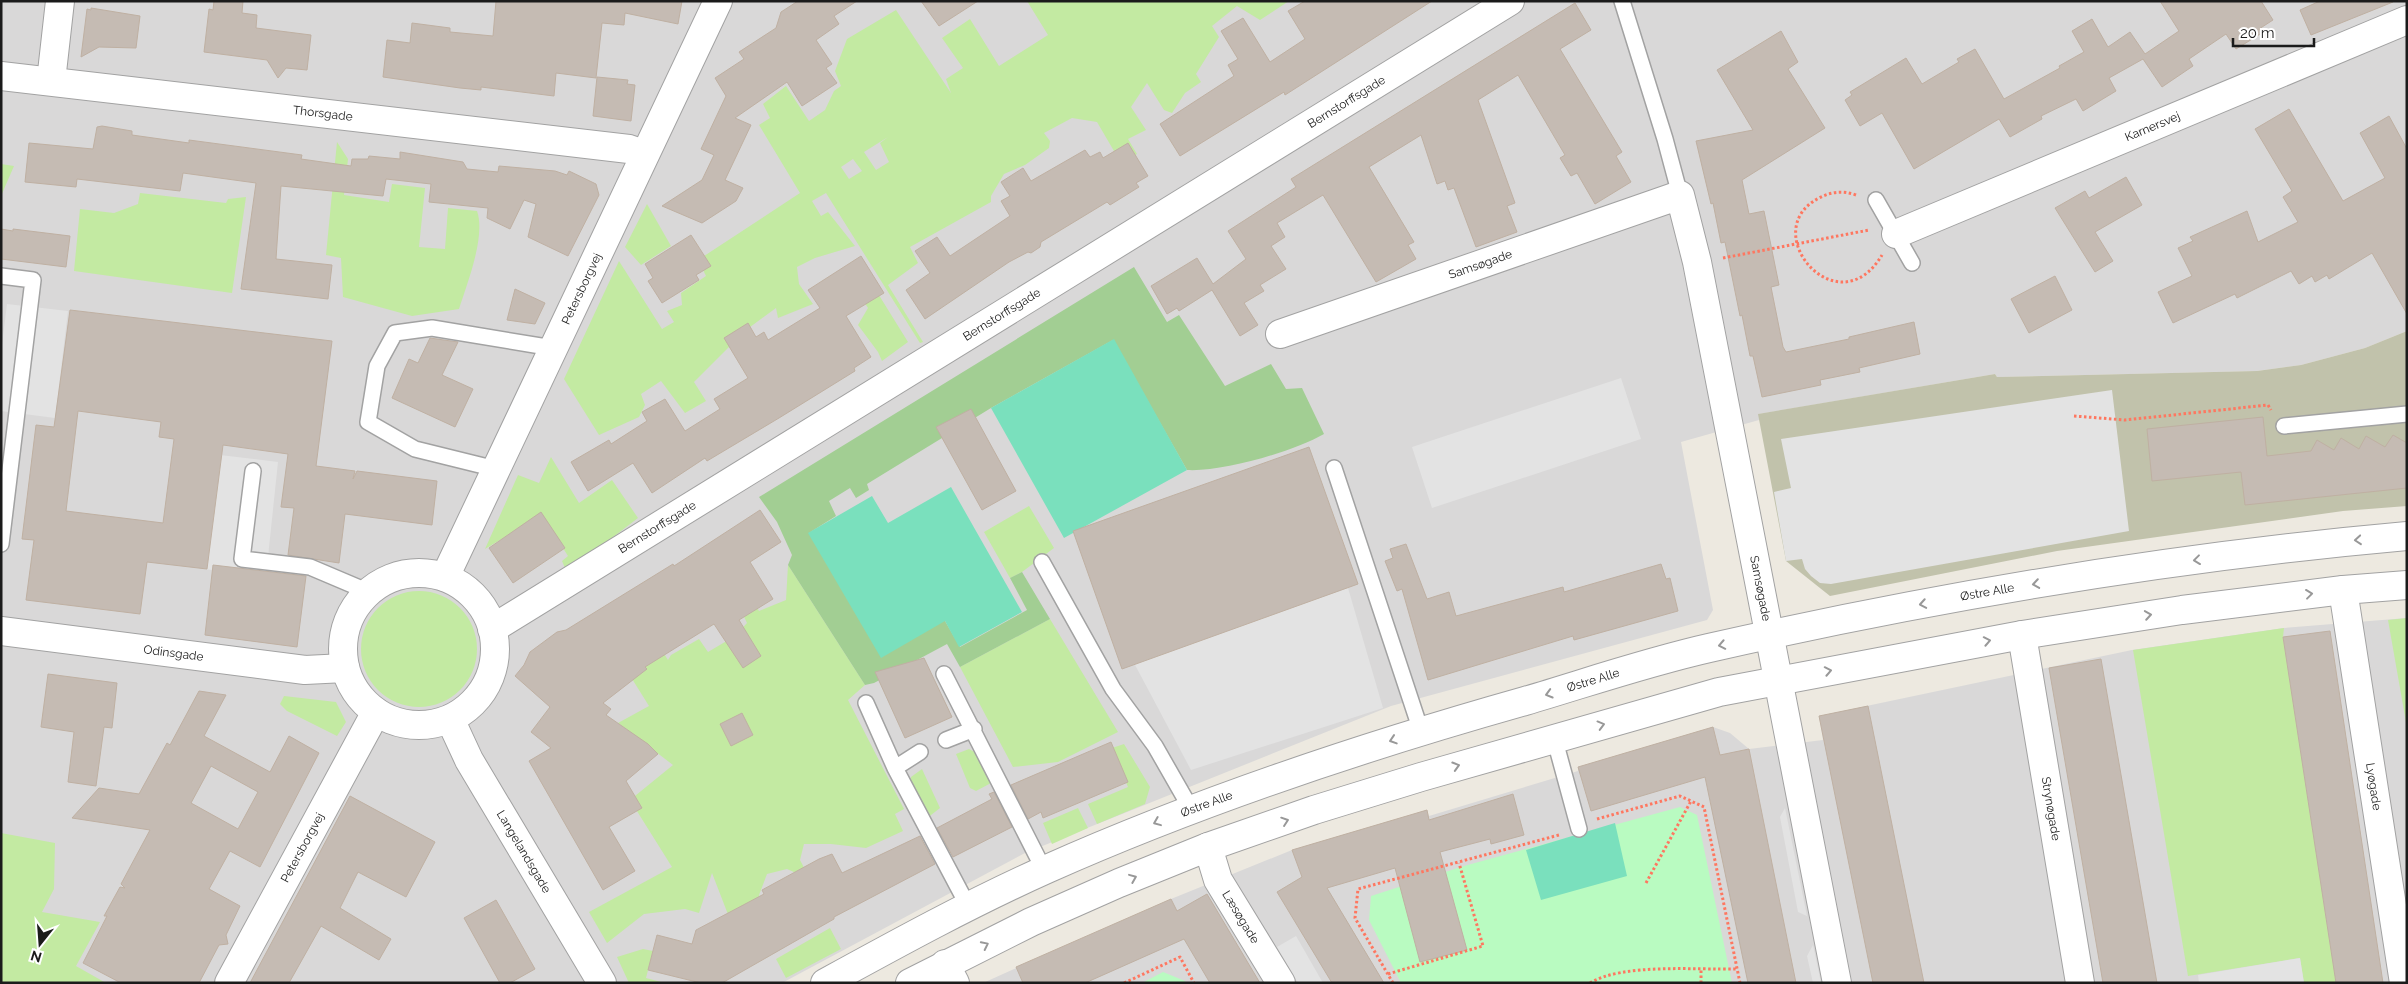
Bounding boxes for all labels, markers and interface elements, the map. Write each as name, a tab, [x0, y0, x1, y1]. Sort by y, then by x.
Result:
scale bar	[2233, 15, 2314, 47]
text: 20 m	[2240, 24, 2275, 42]
street label: Bernstorffsgade	[1305, 73, 1388, 131]
street label: Thorsgade	[292, 103, 353, 124]
street label: Karnersvej	[2123, 109, 2182, 144]
street label: Samsøgade	[1447, 247, 1514, 282]
street label: Petersborgvej	[559, 251, 605, 327]
street label: Bernstorffsgade	[960, 285, 1043, 344]
street label: Bernstorffsgade	[616, 498, 698, 556]
one-way arrow	[2354, 534, 2362, 545]
street label: Samsøgade	[1747, 554, 1774, 622]
one-way arrow	[2193, 554, 2201, 565]
one-way arrow	[2032, 578, 2040, 589]
street label: Østre Alle	[1959, 580, 2015, 604]
one-way arrow	[2305, 589, 2313, 600]
one-way arrow	[1919, 599, 1928, 609]
one-way arrow	[2144, 610, 2152, 621]
one-way arrow	[1983, 637, 1992, 647]
one-way arrow	[1718, 639, 1727, 650]
street label: Odinsgade	[143, 642, 204, 664]
street label: Østre Alle	[1565, 666, 1621, 695]
one-way arrow	[1823, 666, 1832, 677]
one-way arrow	[1545, 688, 1554, 698]
one-way arrow	[1596, 720, 1605, 731]
one-way arrow	[1389, 734, 1398, 744]
one-way arrow	[1452, 762, 1460, 772]
street label: Lyøgade	[2363, 762, 2384, 811]
street label: Strynøgade	[2039, 776, 2063, 842]
street label: Østre Alle	[1179, 788, 1234, 820]
street label: Langelandsgade	[494, 808, 554, 896]
street label: Petersborgvej	[278, 810, 327, 885]
one-way arrow	[1153, 816, 1162, 827]
one-way arrow	[1280, 816, 1288, 826]
one-way arrow	[1128, 873, 1136, 883]
street label: Læsøgade	[1219, 888, 1262, 946]
north arrow	[15, 919, 65, 969]
one-way arrow	[979, 941, 988, 951]
text: N	[29, 947, 44, 966]

